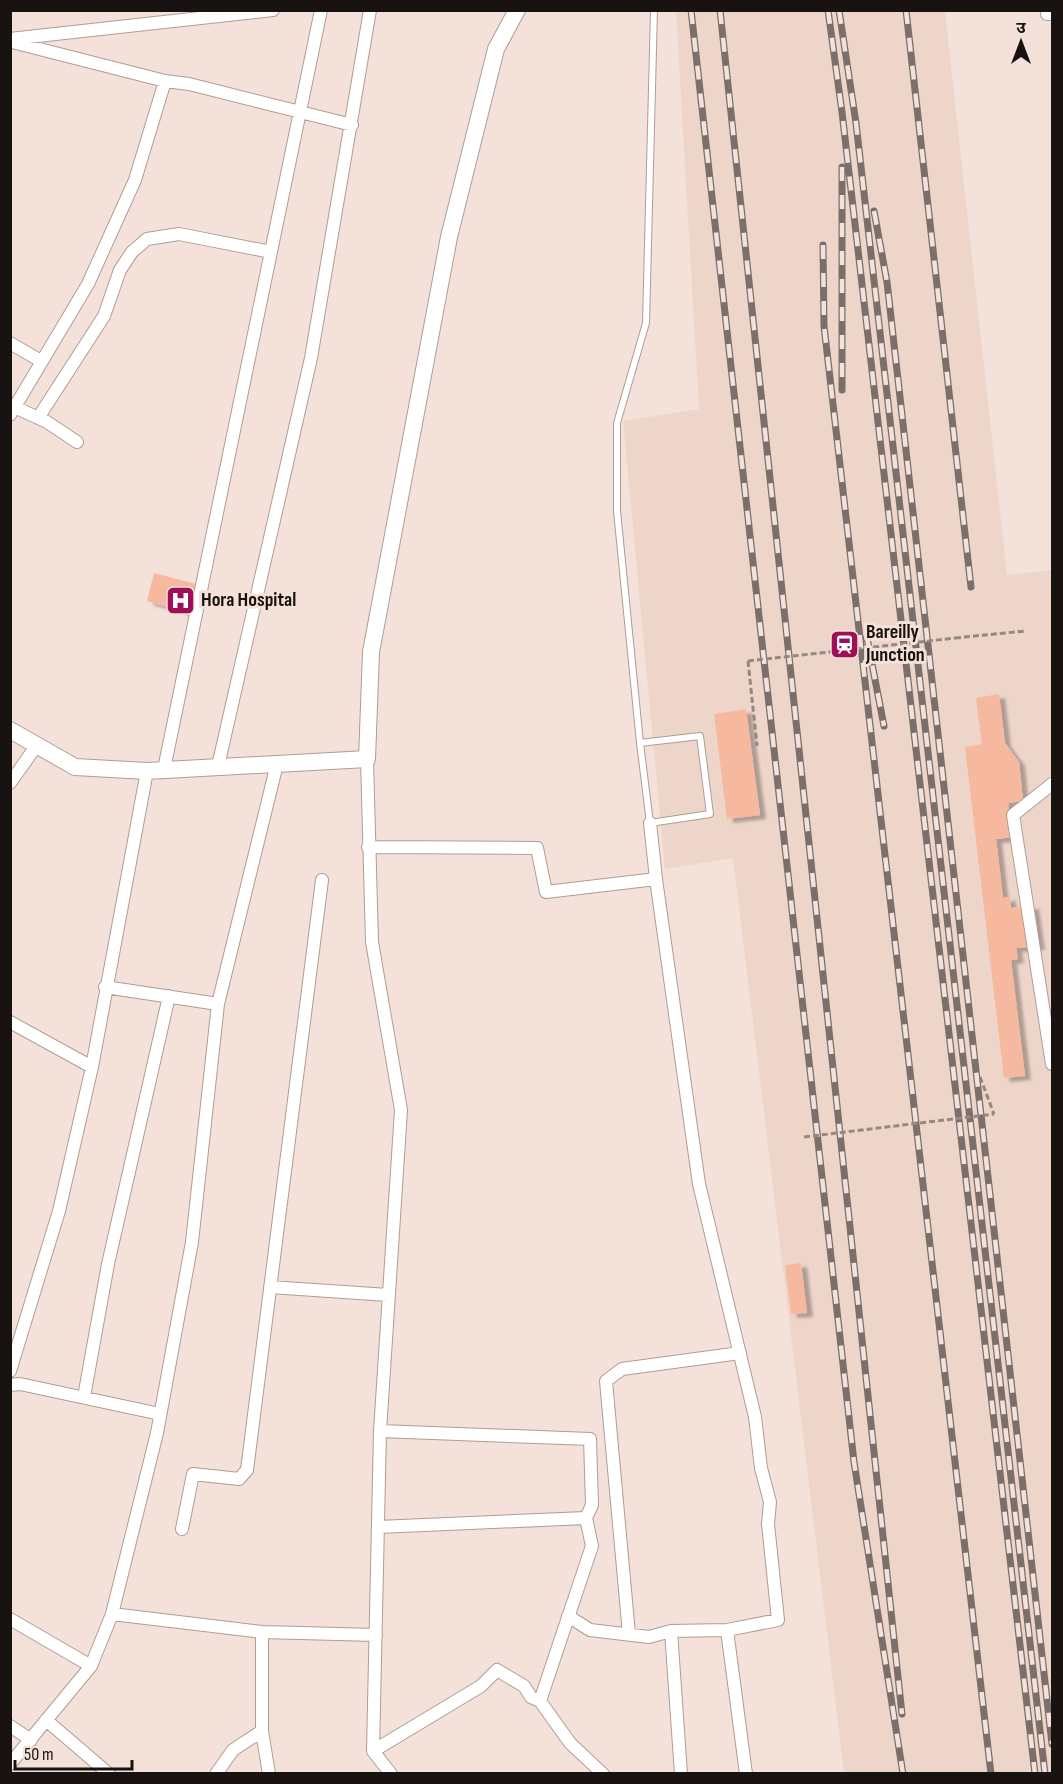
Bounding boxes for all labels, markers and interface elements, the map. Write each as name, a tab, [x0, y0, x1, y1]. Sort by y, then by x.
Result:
north arrow	[991, 12, 1051, 72]
text: उ	[1016, 19, 1026, 38]
hospital icon: Hora Hospital	[164, 584, 196, 616]
place label: Hora Hospital	[201, 588, 296, 612]
place label: Bareilly Junction	[865, 620, 925, 667]
station icon: Bareilly Junction	[829, 628, 861, 660]
scale bar	[15, 1733, 132, 1771]
text: 50 m	[24, 1744, 54, 1765]

